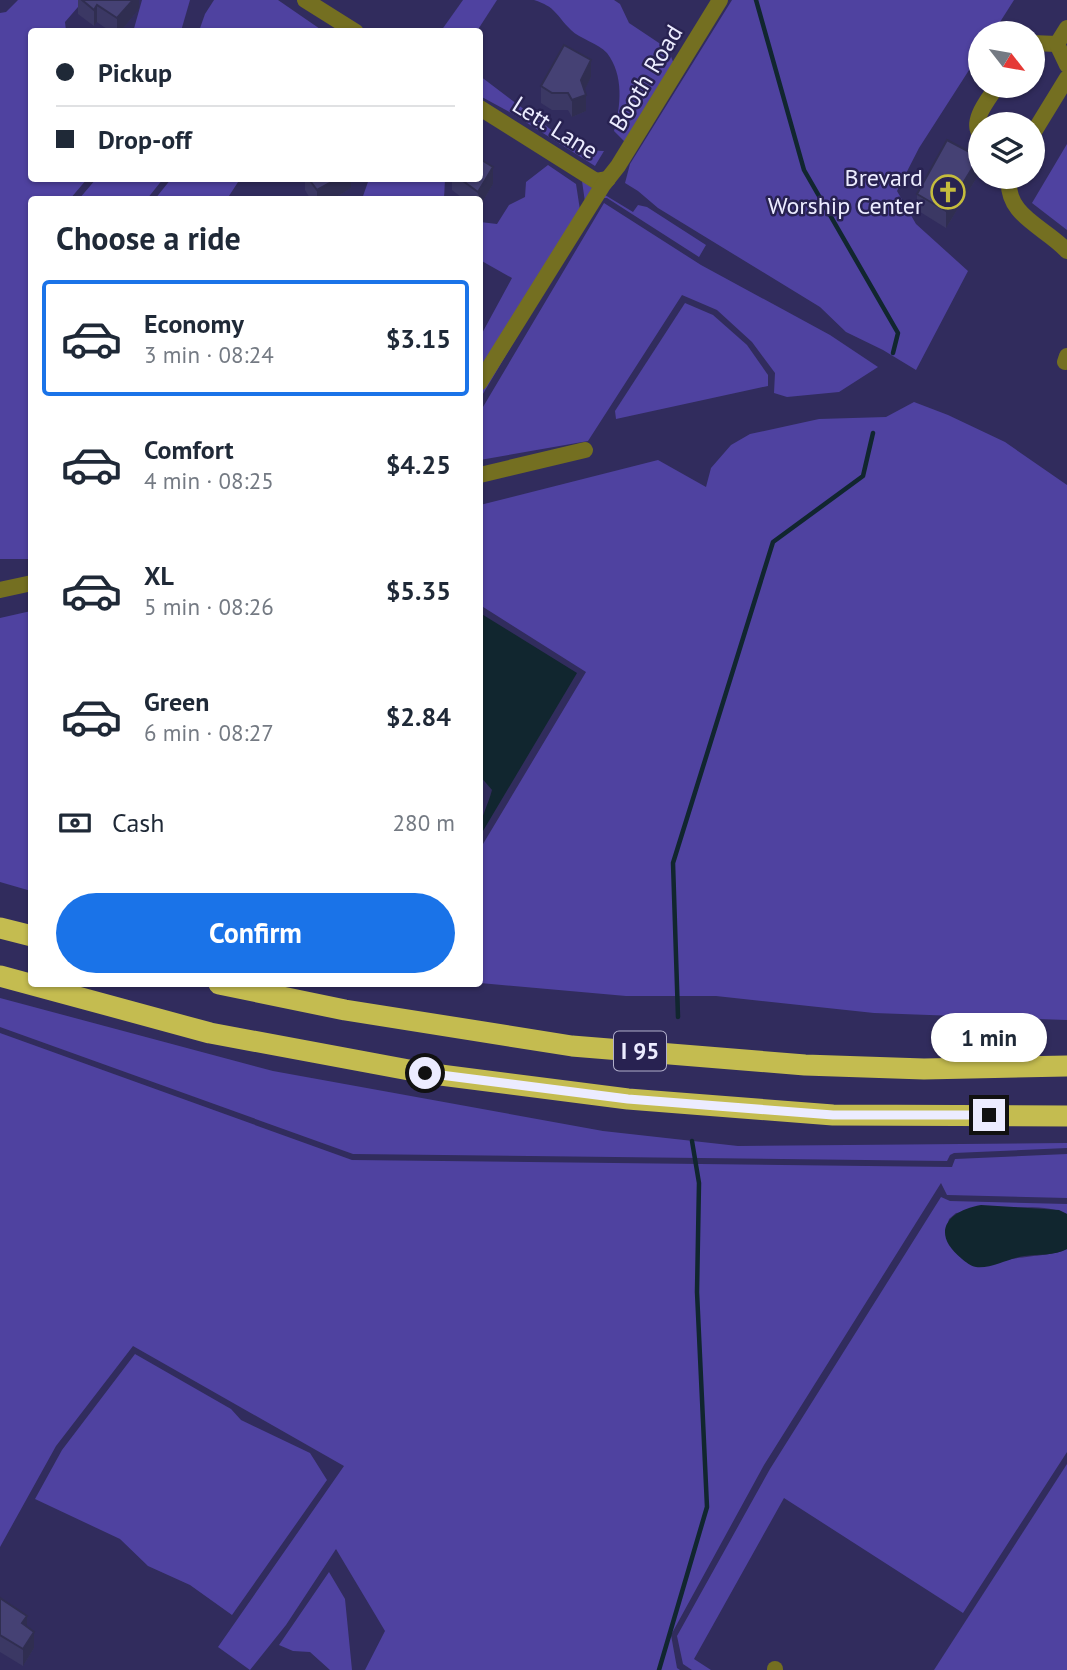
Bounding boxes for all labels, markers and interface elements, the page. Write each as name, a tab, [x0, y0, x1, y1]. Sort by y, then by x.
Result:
street label: Booth Road	[602, 19, 689, 136]
north arrow	[968, 21, 1045, 98]
map controls	[968, 21, 1045, 189]
text: Pickup	[98, 56, 172, 89]
street label: Lett Lane	[507, 89, 604, 166]
button: layers	[968, 112, 1045, 189]
text: Drop-off	[98, 123, 192, 156]
place label: Brevard Worship Center	[768, 162, 923, 221]
church icon: Brevard Worship Center	[929, 173, 967, 211]
text: Choose a ride	[56, 217, 241, 259]
icon: car	[60, 307, 123, 370]
text: Economy	[144, 307, 244, 340]
text: $3.15	[386, 322, 451, 355]
text: 3 min · 08:24	[144, 340, 274, 369]
icon: car	[60, 433, 123, 496]
text: Comfort	[144, 433, 234, 466]
text: $4.25	[386, 448, 451, 481]
text: 4 min · 08:25	[144, 466, 274, 495]
icon: car	[60, 559, 123, 622]
text: XL	[144, 559, 174, 592]
text: $5.35	[386, 574, 451, 607]
text: 5 min · 08:26	[144, 592, 274, 621]
icon: car	[60, 685, 123, 748]
text: Green	[144, 685, 209, 718]
text: $2.84	[386, 700, 451, 733]
text: 6 min · 08:27	[144, 718, 274, 747]
icon: cash	[56, 804, 94, 842]
text: Cash	[112, 806, 164, 839]
text: 280 m	[393, 808, 455, 837]
button: Confirm	[56, 893, 455, 973]
callout: 1 min	[931, 1014, 1047, 1062]
text: 1 min	[961, 1023, 1017, 1052]
road number: I 95	[614, 1032, 666, 1070]
route start	[409, 1057, 441, 1089]
route end	[973, 1099, 1005, 1131]

